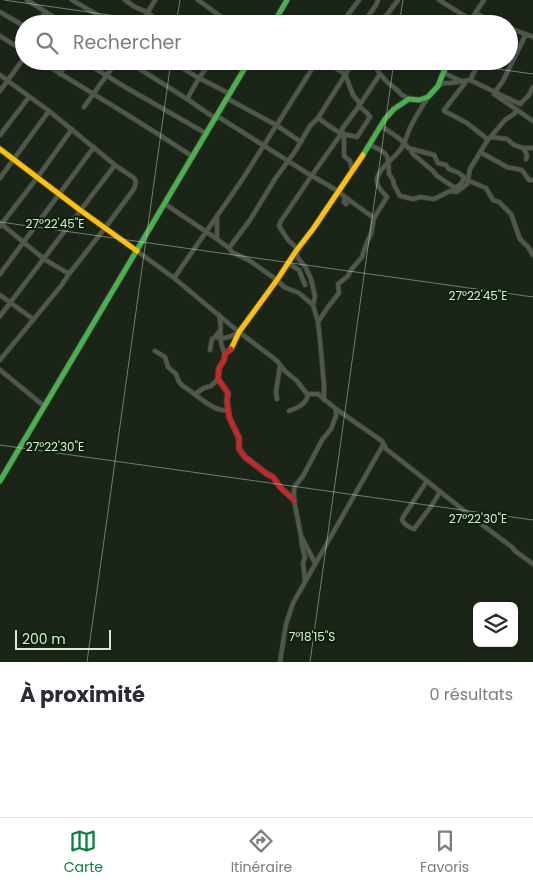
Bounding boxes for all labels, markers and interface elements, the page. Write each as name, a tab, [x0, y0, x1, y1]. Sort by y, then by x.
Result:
search box	[15, 15, 518, 70]
icon: search	[33, 29, 61, 57]
text: Rechercher	[73, 29, 181, 56]
text: 27°22'45"E	[26, 215, 84, 232]
text: 27°22'45"E	[449, 287, 507, 304]
text: 27°22'30"E	[26, 438, 84, 455]
text: 27°22'30"E	[449, 510, 507, 527]
map controls	[473, 602, 518, 647]
button: layers	[473, 602, 518, 647]
scale bar	[15, 627, 111, 650]
text: 7°18'15"S	[289, 628, 335, 645]
text: 200 m	[22, 629, 66, 649]
text: À proximité	[20, 680, 145, 709]
text: 0 résultats	[429, 683, 513, 706]
tab: Carte	[64, 827, 103, 878]
tab: Itinéraire	[231, 827, 292, 878]
tab: Favoris	[420, 827, 469, 878]

